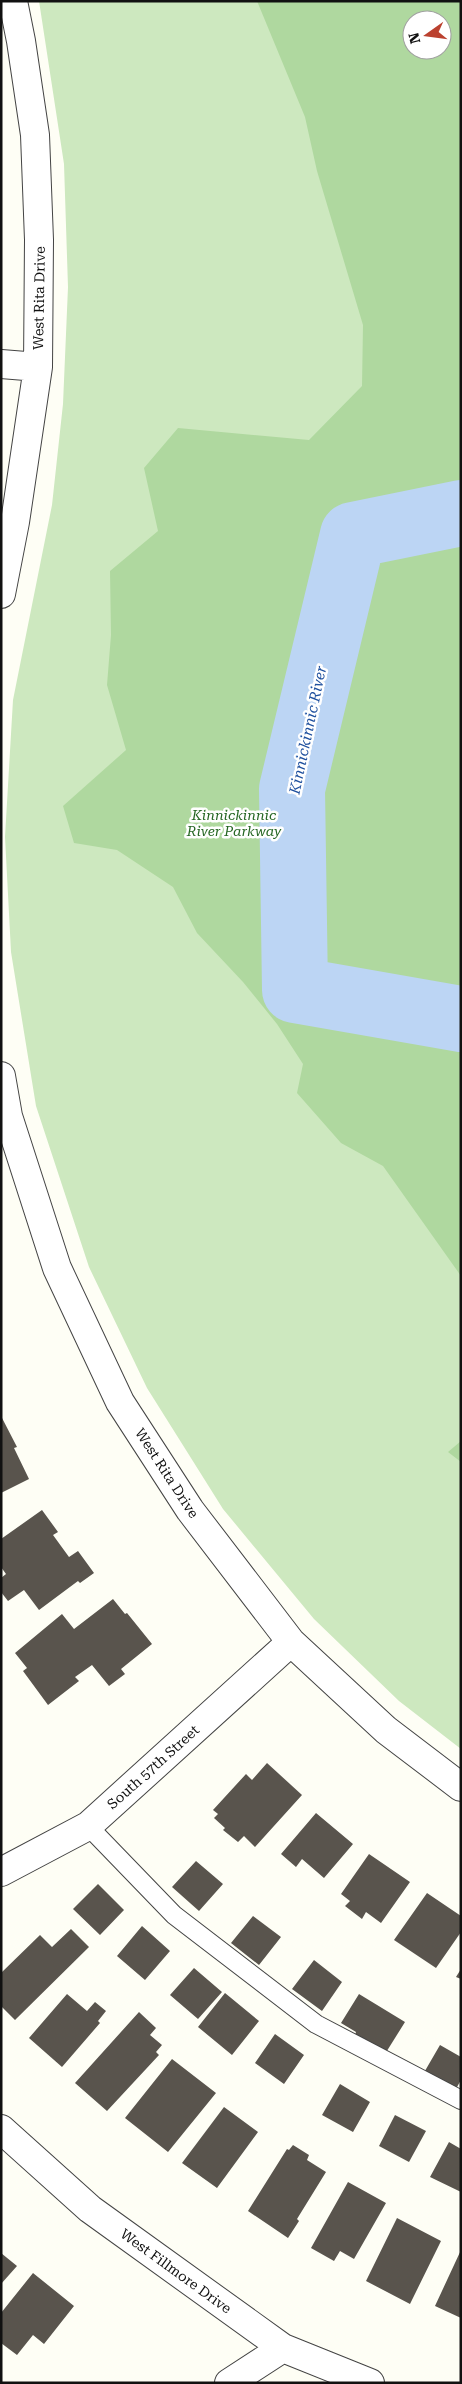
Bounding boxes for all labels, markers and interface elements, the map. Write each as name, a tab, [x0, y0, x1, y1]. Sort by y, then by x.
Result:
north arrow	[402, 10, 452, 60]
text: N	[405, 31, 423, 45]
street label: West Rita Drive	[30, 246, 48, 350]
water label: Kinnickinnic River	[285, 664, 331, 797]
park label: Kinnickinnic River Parkway	[186, 807, 282, 839]
street label: West Rita Drive	[132, 1425, 202, 1521]
street label: South 57th Street	[104, 1722, 202, 1812]
street label: West Fillmore Drive	[117, 2225, 235, 2317]

